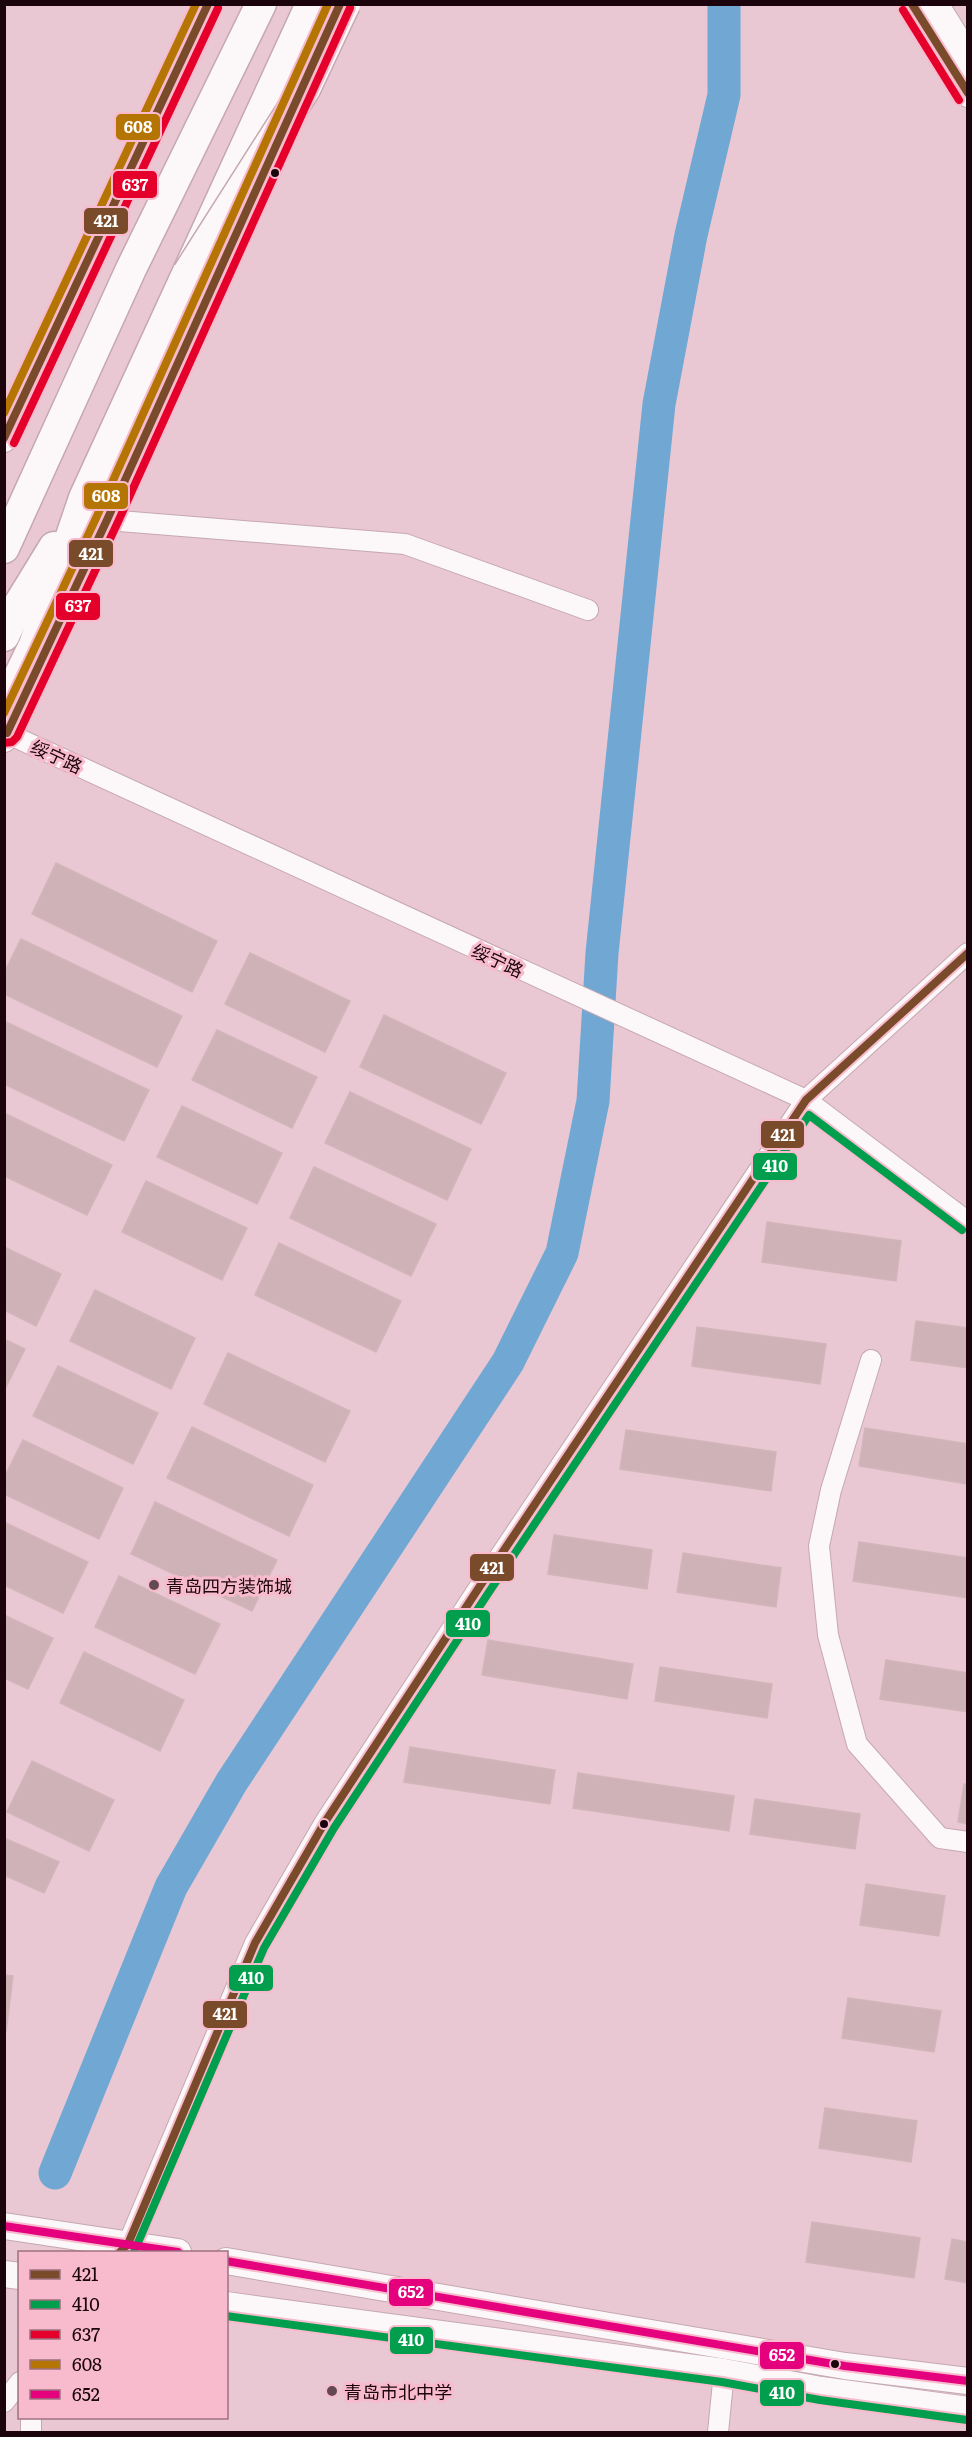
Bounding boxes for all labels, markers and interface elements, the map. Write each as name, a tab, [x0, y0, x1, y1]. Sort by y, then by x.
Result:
line badge: 608	[115, 113, 161, 141]
text: 608	[124, 114, 153, 138]
unlabelled marker	[269, 167, 281, 179]
line badge: 637	[112, 170, 158, 199]
text: 637	[122, 172, 149, 196]
line badge: 421	[83, 207, 129, 235]
text: 421	[94, 208, 119, 232]
line badge: 608	[83, 482, 129, 510]
text: 608	[92, 483, 121, 507]
line badge: 421	[68, 539, 114, 568]
text: 421	[79, 541, 104, 565]
line badge: 637	[55, 592, 101, 621]
text: 637	[65, 593, 92, 617]
street label: 绥宁路	[27, 732, 87, 780]
street label: 绥宁路	[468, 936, 528, 984]
line badge: 421	[760, 1120, 805, 1149]
text: 421	[771, 1122, 796, 1146]
line badge: 410	[752, 1152, 798, 1181]
text: 410	[762, 1153, 788, 1177]
line badge: 421	[469, 1553, 515, 1582]
text: 421	[480, 1555, 505, 1579]
place label: 青岛四方装饰城	[166, 1572, 292, 1599]
marker: 青岛四方装饰城	[147, 1578, 161, 1592]
line badge: 410	[445, 1609, 491, 1638]
text: 410	[455, 1611, 481, 1635]
unlabelled marker	[318, 1818, 330, 1830]
line badge: 410	[228, 1964, 274, 1992]
text: 410	[238, 1965, 264, 1989]
line badge: 421	[202, 2000, 248, 2029]
text: 421	[213, 2001, 238, 2025]
legend	[18, 2251, 228, 2419]
text: 421	[72, 2260, 98, 2287]
line badge: 652	[388, 2278, 434, 2307]
text: 652	[398, 2279, 425, 2303]
text: 410	[72, 2290, 100, 2317]
text: 637	[72, 2320, 100, 2347]
line badge: 410	[389, 2326, 434, 2355]
text: 410	[398, 2327, 424, 2351]
line badge: 652	[759, 2341, 805, 2370]
text: 652	[769, 2342, 796, 2366]
text: 608	[72, 2350, 102, 2377]
unlabelled marker	[829, 2358, 841, 2370]
place label: 青岛市北中学	[344, 2378, 452, 2405]
line badge: 410	[759, 2379, 805, 2407]
text: 652	[72, 2380, 100, 2407]
text: 410	[769, 2380, 795, 2404]
marker: 青岛市北中学	[325, 2384, 339, 2398]

